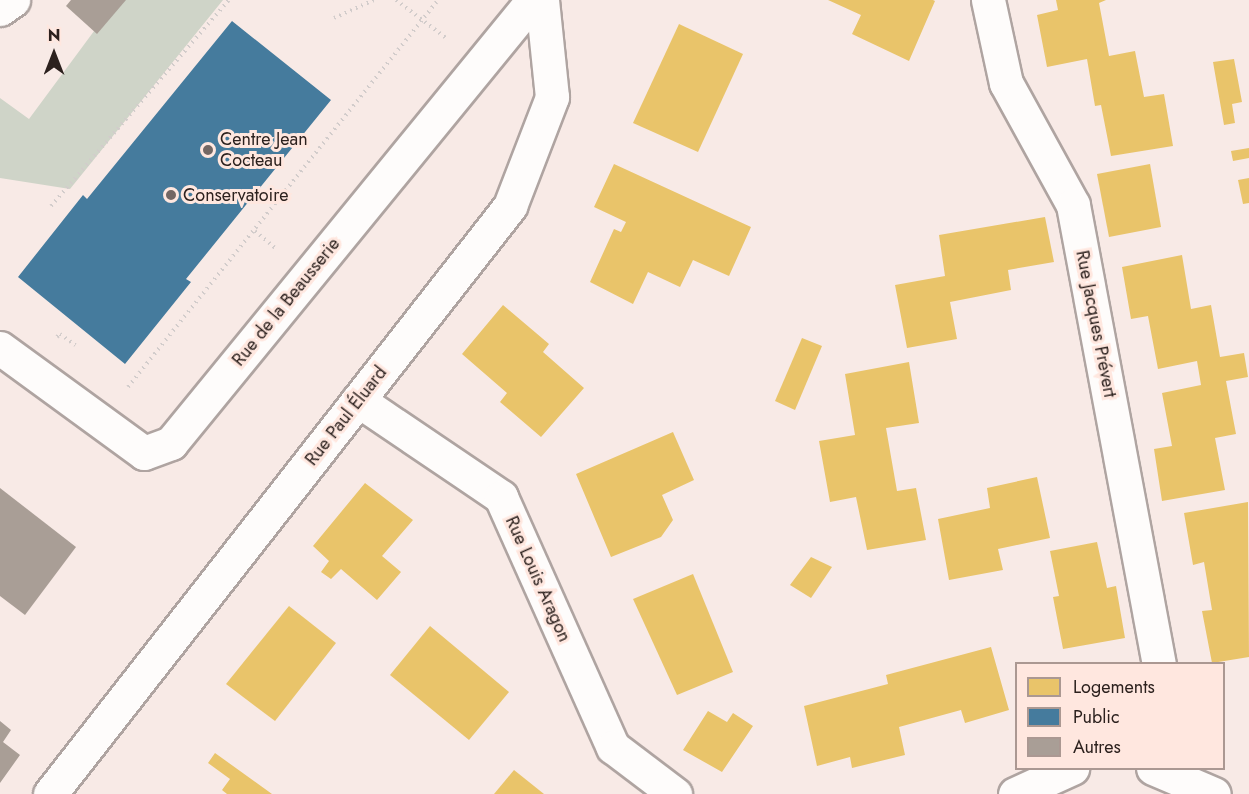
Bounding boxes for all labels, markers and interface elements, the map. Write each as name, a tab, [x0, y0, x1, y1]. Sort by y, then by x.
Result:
north arrow	[24, 24, 84, 84]
text: N	[48, 24, 60, 47]
place label: Centre Jean Cocteau	[220, 129, 308, 172]
marker: Centre Jean Cocteau	[201, 143, 215, 157]
place label: Conservatoire	[183, 184, 288, 206]
marker: Conservatoire	[164, 188, 178, 202]
street label: Rue de la Beausserie	[228, 234, 344, 370]
street label: Rue Jacques Prévert	[1071, 249, 1121, 399]
street label: Rue Paul Éluard	[301, 362, 391, 470]
street label: Rue Louis Aragon	[501, 513, 575, 645]
legend	[1015, 662, 1225, 770]
text: Logements	[1073, 674, 1155, 700]
text: Public	[1073, 704, 1120, 730]
text: Autres	[1073, 734, 1121, 760]

